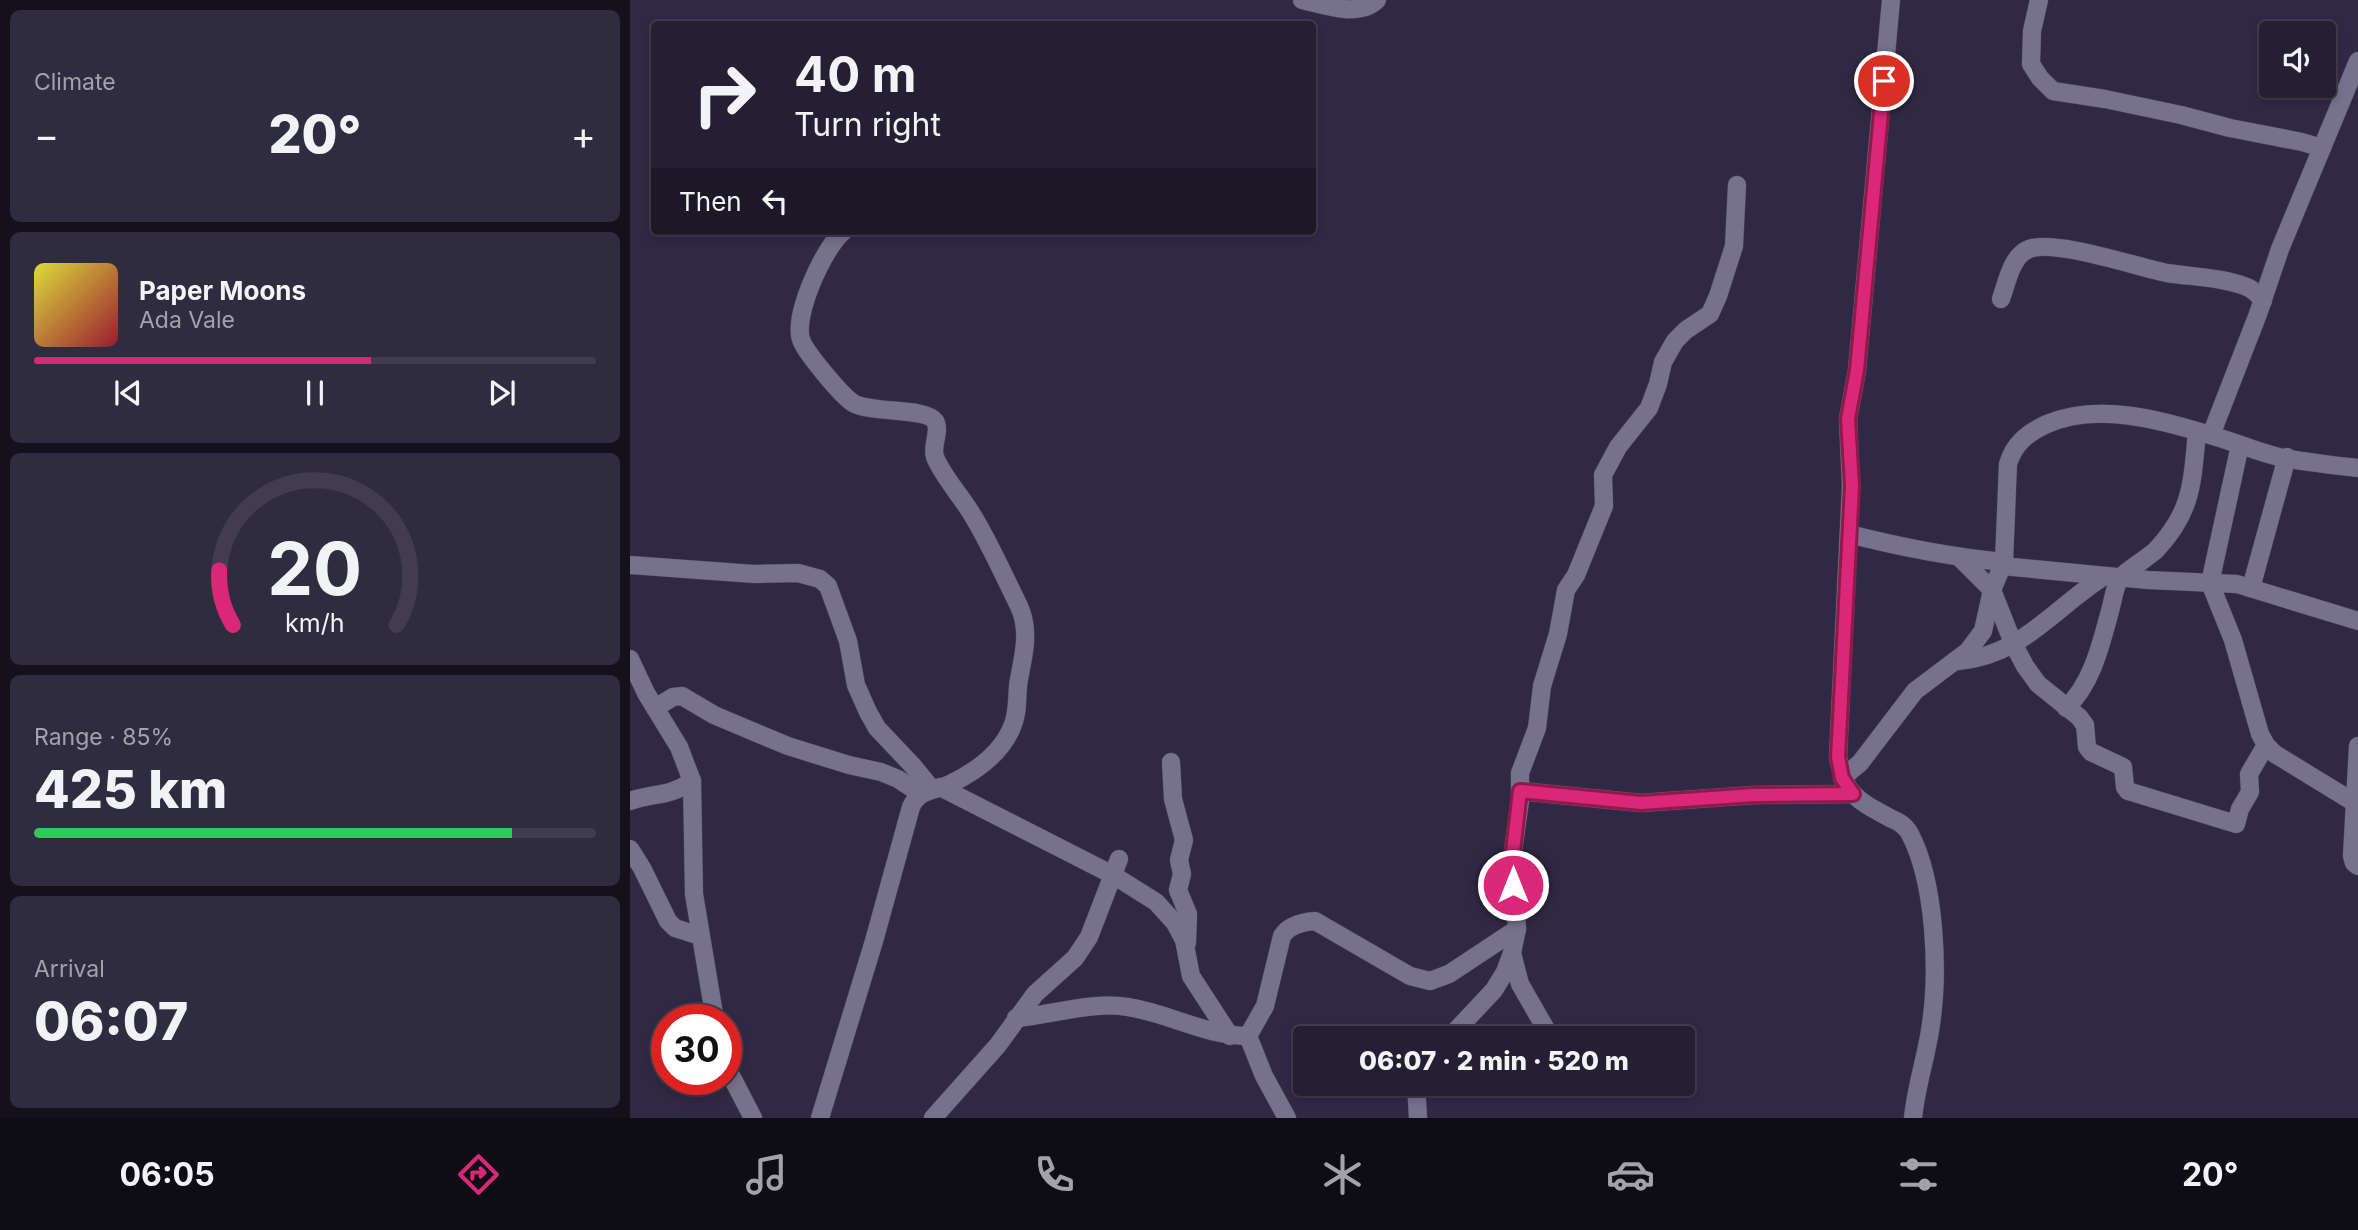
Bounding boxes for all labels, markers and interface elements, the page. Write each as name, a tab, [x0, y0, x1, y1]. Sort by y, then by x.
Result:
map controls	[2259, 21, 2336, 98]
button: sound	[2259, 21, 2336, 98]
text: 40 m	[794, 45, 917, 104]
icon: right	[679, 49, 770, 140]
pin	[1854, 51, 1914, 111]
icon: arrive	[1865, 62, 1903, 100]
text: Climate	[34, 68, 116, 96]
text: 20°	[268, 103, 362, 166]
text: Turn right	[794, 105, 941, 144]
text: −	[34, 112, 59, 158]
text: +	[571, 112, 596, 158]
icon: left	[756, 182, 794, 220]
text: Then	[679, 186, 742, 217]
text: Paper Moons	[139, 275, 306, 306]
text: Ada Vale	[139, 306, 235, 334]
icon: previous	[109, 374, 147, 412]
icon: pause	[296, 374, 334, 412]
icon: next	[483, 374, 521, 412]
text: 20	[268, 524, 362, 613]
text: km/h	[285, 608, 345, 638]
text: Range · 85%	[34, 723, 173, 751]
text: 425 km	[34, 758, 227, 821]
position arrow	[1476, 848, 1550, 922]
text: Arrival	[34, 955, 105, 983]
text: 06:07	[34, 990, 188, 1053]
speed limit sign: 30	[651, 1004, 742, 1095]
text: 06:07 · 2 min · 520 m	[1359, 1045, 1629, 1076]
icon: directions	[454, 1150, 503, 1199]
icon: music	[742, 1150, 791, 1199]
icon: phone	[1030, 1150, 1079, 1199]
icon: climate	[1318, 1150, 1367, 1199]
icon: car	[1606, 1150, 1655, 1199]
icon: filters	[1894, 1150, 1943, 1199]
text: 06:05	[120, 1155, 215, 1194]
text: 20°	[2182, 1155, 2238, 1194]

